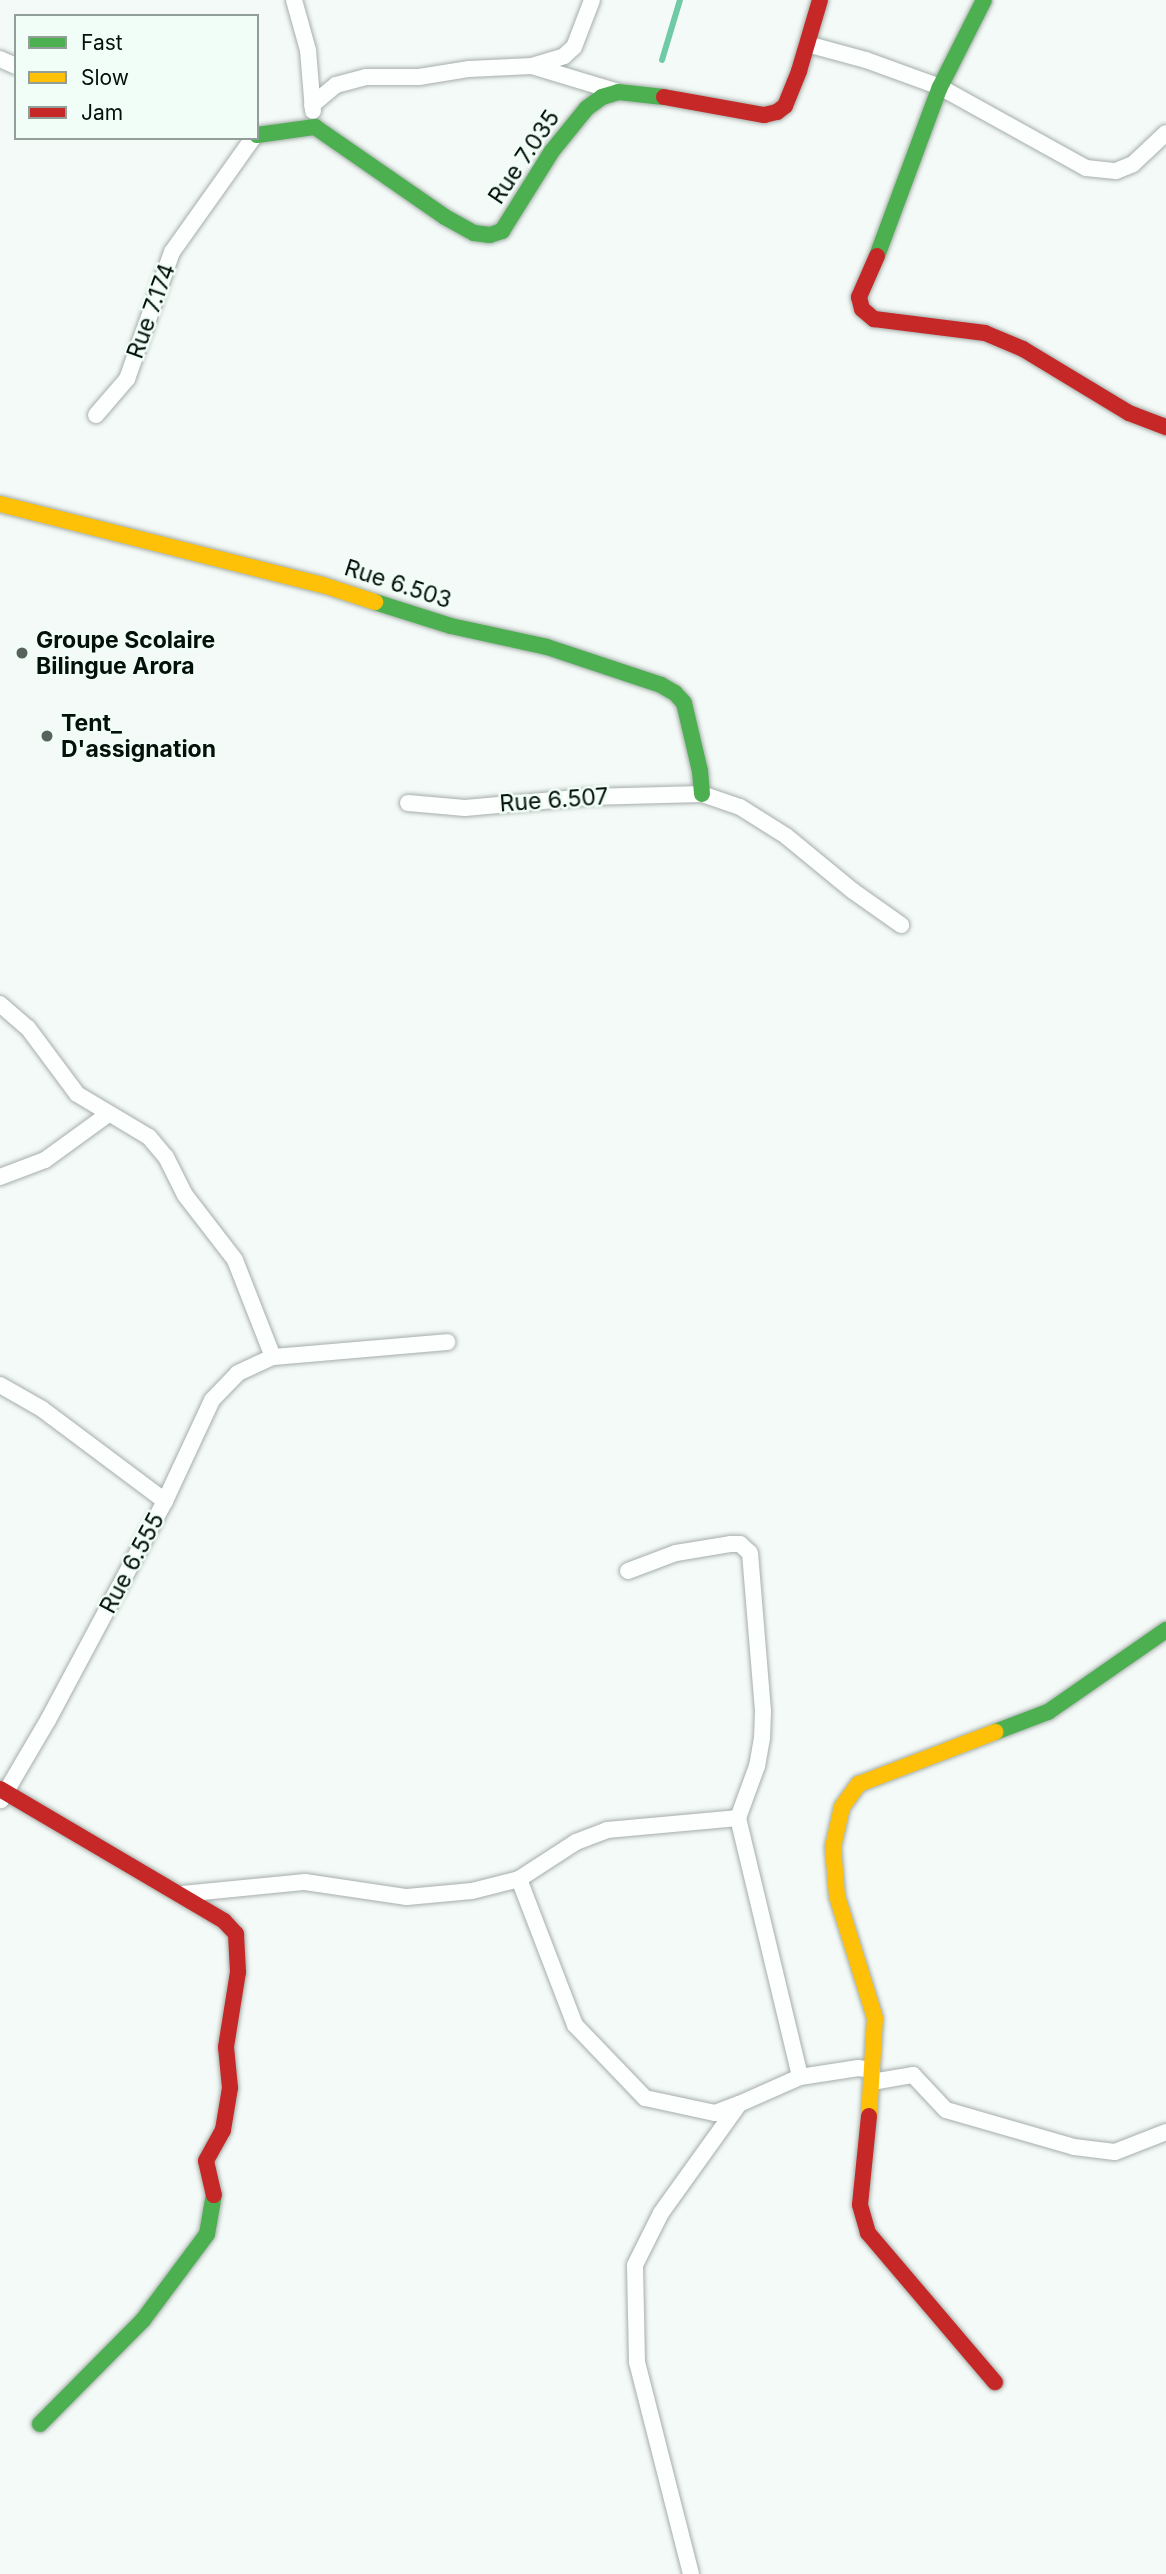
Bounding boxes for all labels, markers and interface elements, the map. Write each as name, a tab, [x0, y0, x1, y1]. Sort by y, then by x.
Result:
legend	[14, 14, 259, 140]
text: Fast	[81, 30, 123, 55]
text: Slow	[81, 65, 129, 90]
text: Jam	[81, 100, 123, 125]
street label: Rue 7.035	[483, 105, 565, 209]
street label: Rue 7.174	[121, 260, 181, 362]
street label: Rue 6.503	[341, 554, 455, 614]
place label: Groupe Scolaire Bilingue Arora	[36, 626, 215, 680]
marker: Groupe Scolaire Bilingue Arora	[14, 645, 30, 661]
place label: Tent_ D'assignation	[61, 709, 216, 763]
marker: Tent_ D'assignation	[39, 728, 55, 744]
street label: Rue 6.507	[499, 782, 609, 818]
street label: Rue 6.555	[94, 1508, 170, 1618]

